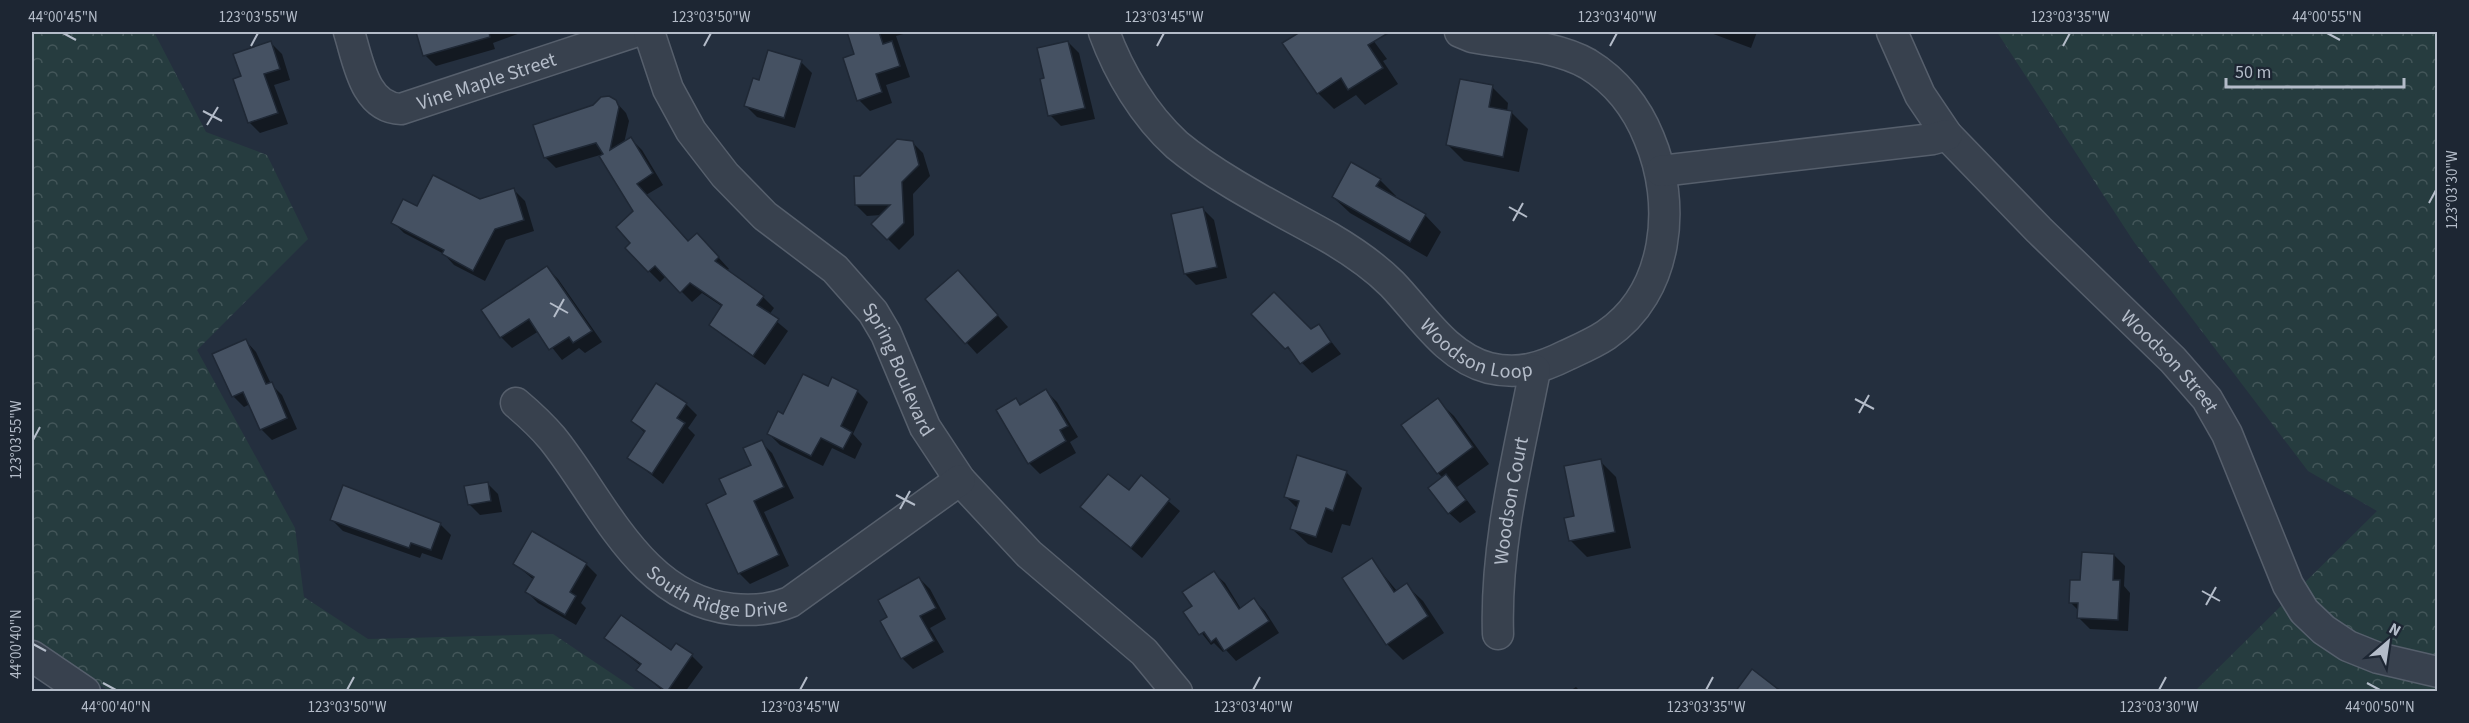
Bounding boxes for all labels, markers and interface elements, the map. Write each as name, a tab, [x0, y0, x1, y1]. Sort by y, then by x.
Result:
text: 44°00'45"N	[28, 7, 98, 28]
text: 123°03'55"W	[218, 7, 298, 28]
text: 123°03'50"W	[671, 7, 751, 28]
text: 123°03'45"W	[1124, 7, 1204, 28]
text: 123°03'40"W	[1577, 7, 1657, 28]
text: 123°03'35"W	[2030, 7, 2110, 28]
text: 44°00'55"N	[2292, 7, 2362, 28]
street label: Vine Maple Street	[413, 46, 560, 118]
scale bar	[2226, 51, 2404, 89]
text: 50 m	[2235, 60, 2271, 85]
text: 123°03'30"W	[2442, 150, 2463, 230]
street label: Spring Boulevard	[856, 297, 941, 443]
street label: Woodson Street	[2114, 304, 2225, 418]
street label: Woodson Loop	[1413, 312, 1535, 386]
text: 123°03'55"W	[6, 400, 27, 480]
street label: Woodson Court	[1487, 434, 1536, 566]
street label: South Ridge Drive	[640, 559, 791, 625]
text: 44°00'40"N	[6, 609, 27, 679]
north arrow	[2358, 612, 2418, 672]
text: N	[2385, 618, 2405, 642]
text: 44°00'40"N	[81, 697, 151, 718]
text: 123°03'50"W	[307, 697, 387, 718]
text: 123°03'45"W	[760, 697, 840, 718]
text: 123°03'40"W	[1213, 697, 1293, 718]
text: 123°03'35"W	[1666, 697, 1746, 718]
text: 123°03'30"W	[2119, 697, 2199, 718]
text: 44°00'50"N	[2345, 697, 2415, 718]

